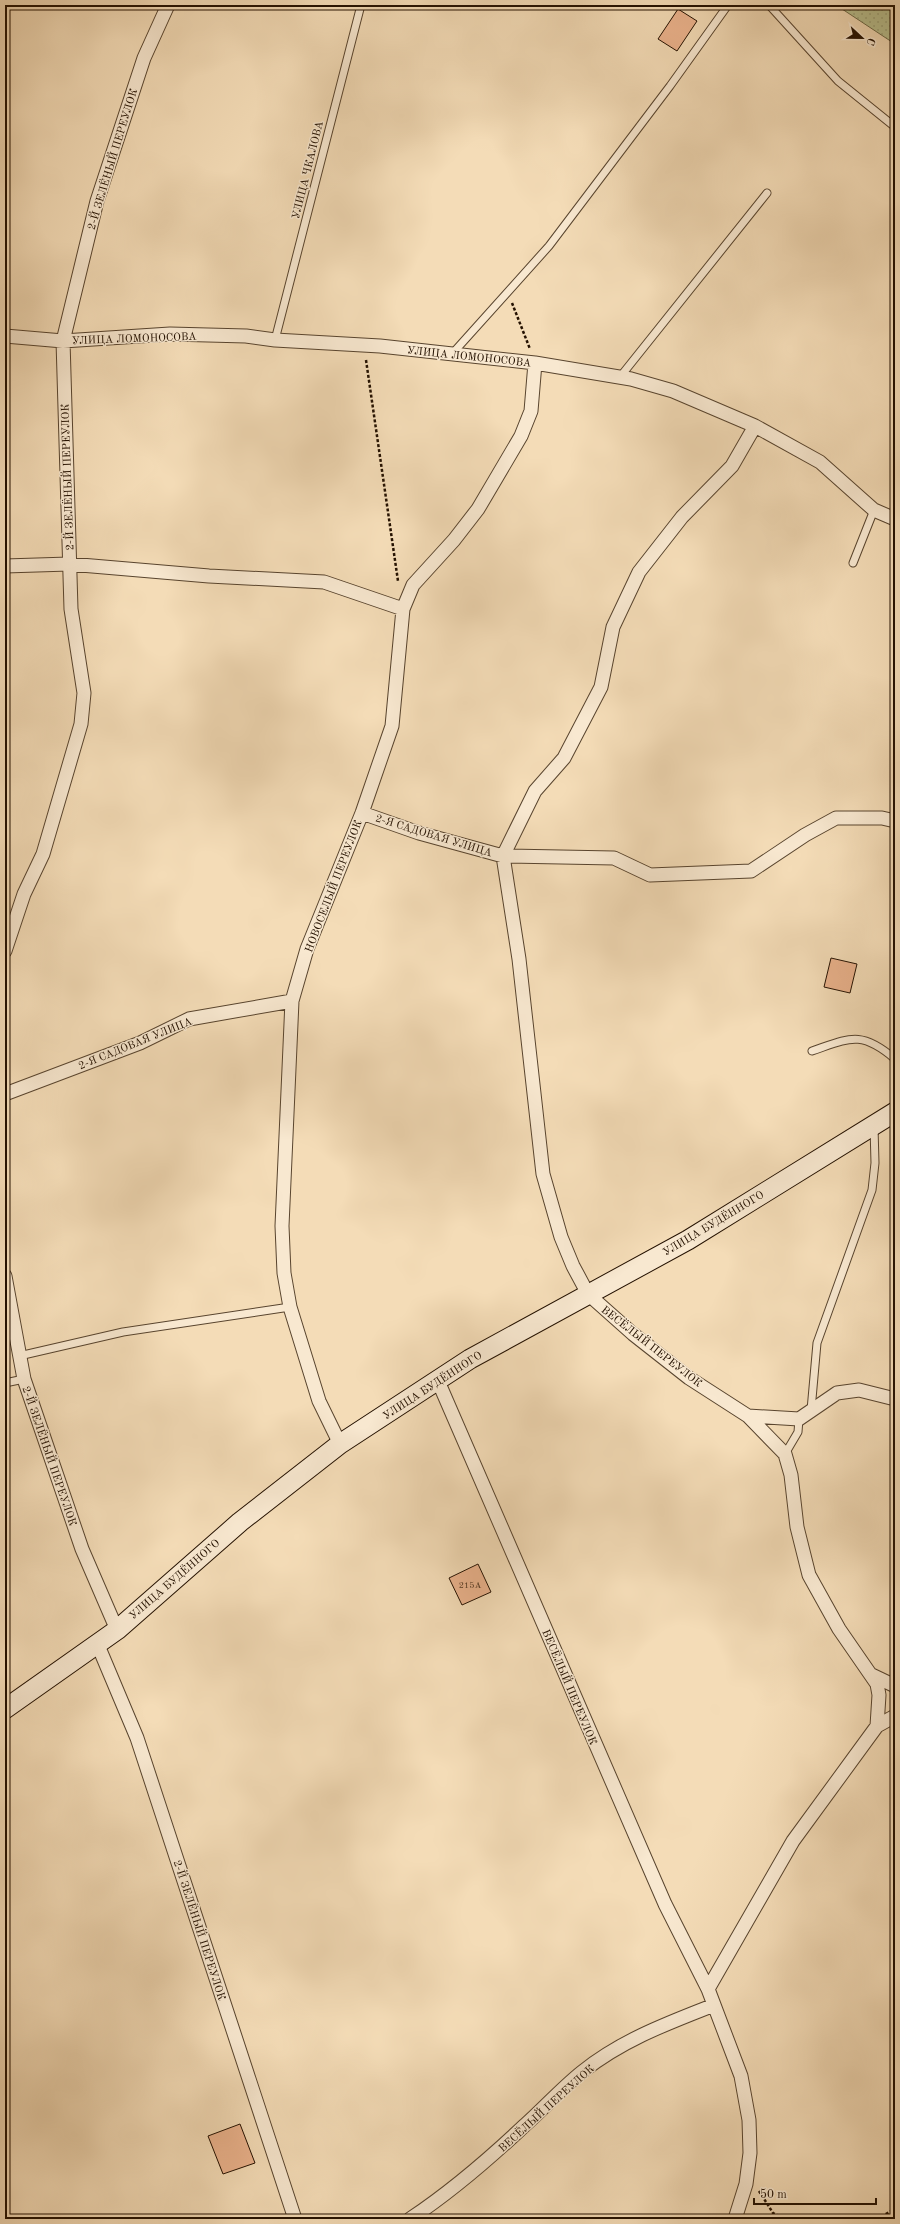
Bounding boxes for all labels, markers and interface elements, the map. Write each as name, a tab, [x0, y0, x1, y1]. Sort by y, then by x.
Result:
north arrow	[842, 18, 882, 58]
text: С	[863, 36, 876, 47]
street label: 2-Й ЗЕЛЁНЫЙ ПЕРЕУЛОК	[85, 87, 140, 231]
street label: УЛИЦА ЧКАЛОВА	[291, 120, 326, 221]
street label: УЛИЦА ЛОМОНОСОВА	[71, 332, 197, 347]
street label: УЛИЦА ЛОМОНОСОВА	[406, 345, 532, 370]
street label: 2-Й ЗЕЛЁНЫЙ ПЕРЕУЛОК	[58, 403, 77, 551]
street label: 2-Я САДОВАЯ УЛИЦА	[374, 813, 494, 860]
street label: НОВОСЕЛЫЙ ПЕРЕУЛОК	[302, 818, 365, 954]
street label: 2-Я САДОВАЯ УЛИЦА	[77, 1016, 194, 1072]
street label: УЛИЦА БУДЁННОГО	[660, 1188, 766, 1259]
street label: ВЕСЁЛЫЙ ПЕРЕУЛОК	[599, 1303, 705, 1390]
street label: УЛИЦА БУДЁННОГО	[380, 1348, 485, 1422]
street label: 2-Й ЗЕЛЁНЫЙ ПЕРЕУЛОК	[19, 1385, 80, 1528]
street label: УЛИЦА БУДЁННОГО	[126, 1536, 223, 1622]
house number: 215А	[459, 1581, 481, 1590]
street label: ВЕСЁЛЫЙ ПЕРЕУЛОК	[539, 1627, 600, 1747]
street label: 2-Й ЗЕЛЁНЫЙ ПЕРЕУЛОК	[171, 1858, 228, 2002]
street label: ВЕСЁЛЫЙ ПЕРЕУЛОК	[496, 2062, 597, 2155]
scale bar	[754, 2180, 876, 2206]
text: 50 m	[760, 2188, 787, 2201]

